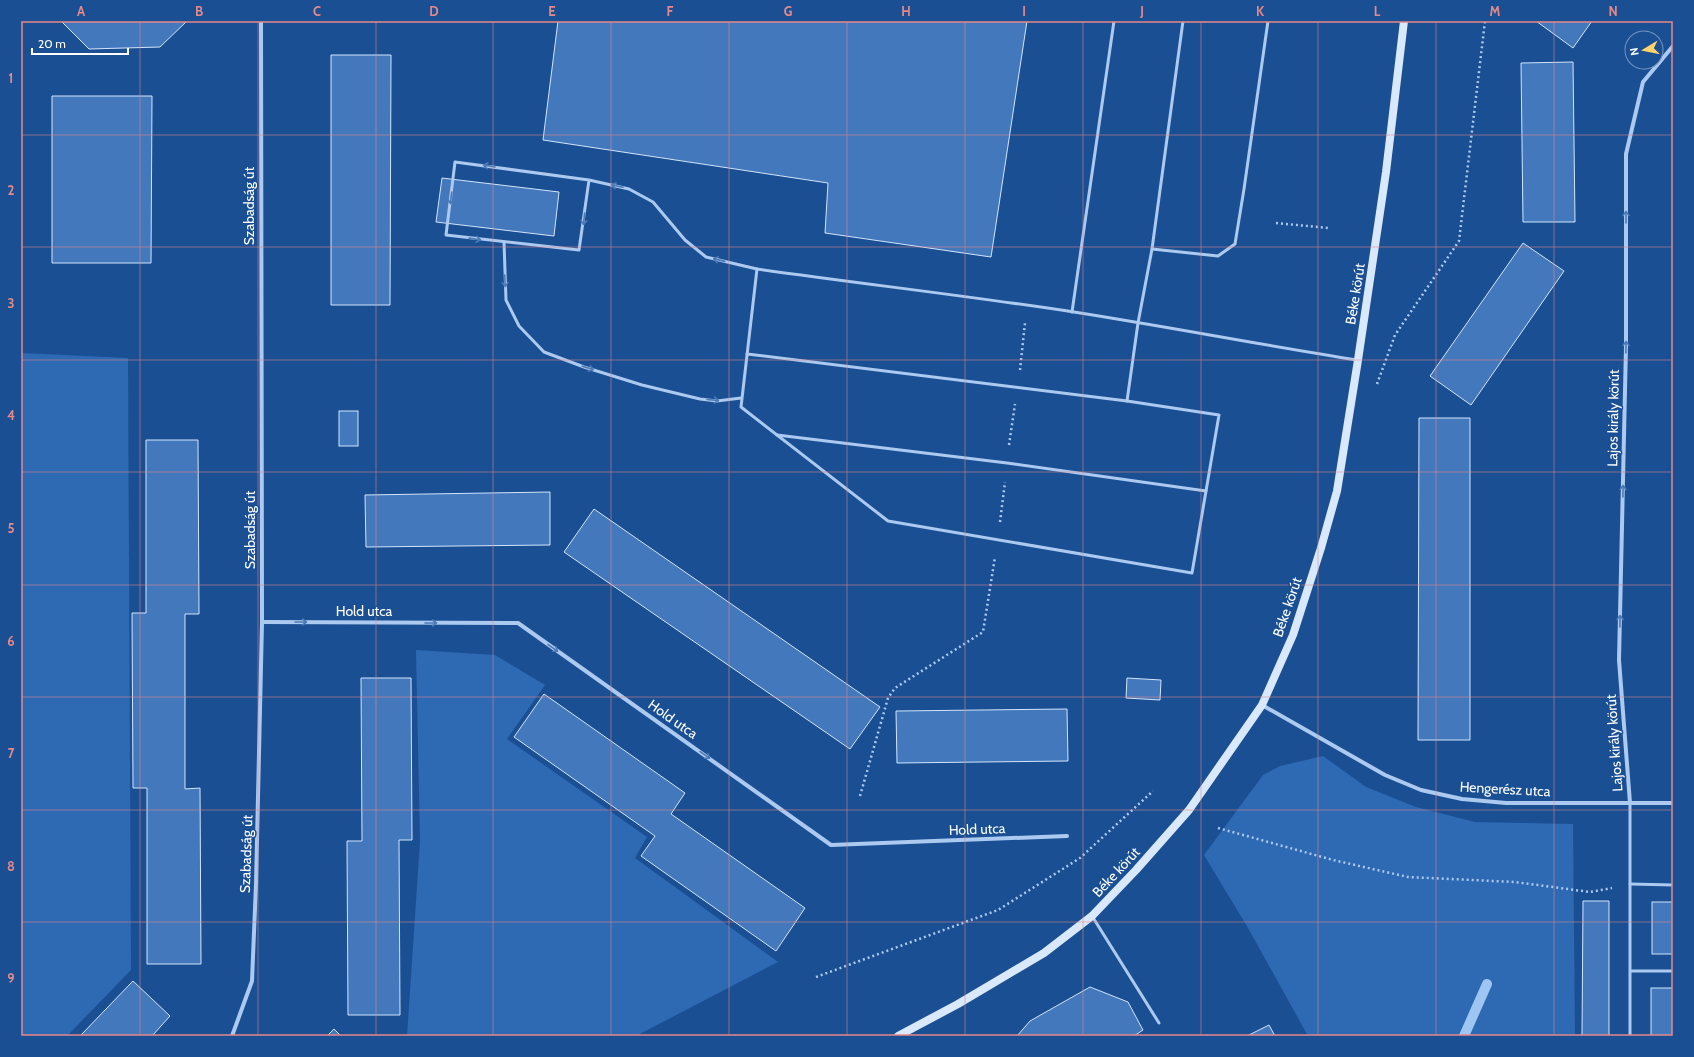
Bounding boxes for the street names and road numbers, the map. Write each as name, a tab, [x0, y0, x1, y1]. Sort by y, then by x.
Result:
street label: Szabadság út	[240, 167, 258, 245]
street label: Béke körút	[1341, 262, 1369, 326]
street label: Lajos király körút	[1603, 369, 1623, 467]
street label: Szabadság út	[241, 491, 259, 569]
street label: Béke körút	[1268, 575, 1306, 639]
street label: Hold utca	[336, 602, 393, 620]
street label: Lajos király körút	[1602, 694, 1626, 792]
street label: Hold utca	[645, 695, 702, 743]
street label: Hengerész utca	[1459, 778, 1551, 800]
street label: Szabadság út	[236, 814, 256, 893]
street label: Hold utca	[948, 819, 1006, 839]
street label: Béke körút	[1088, 843, 1144, 901]

